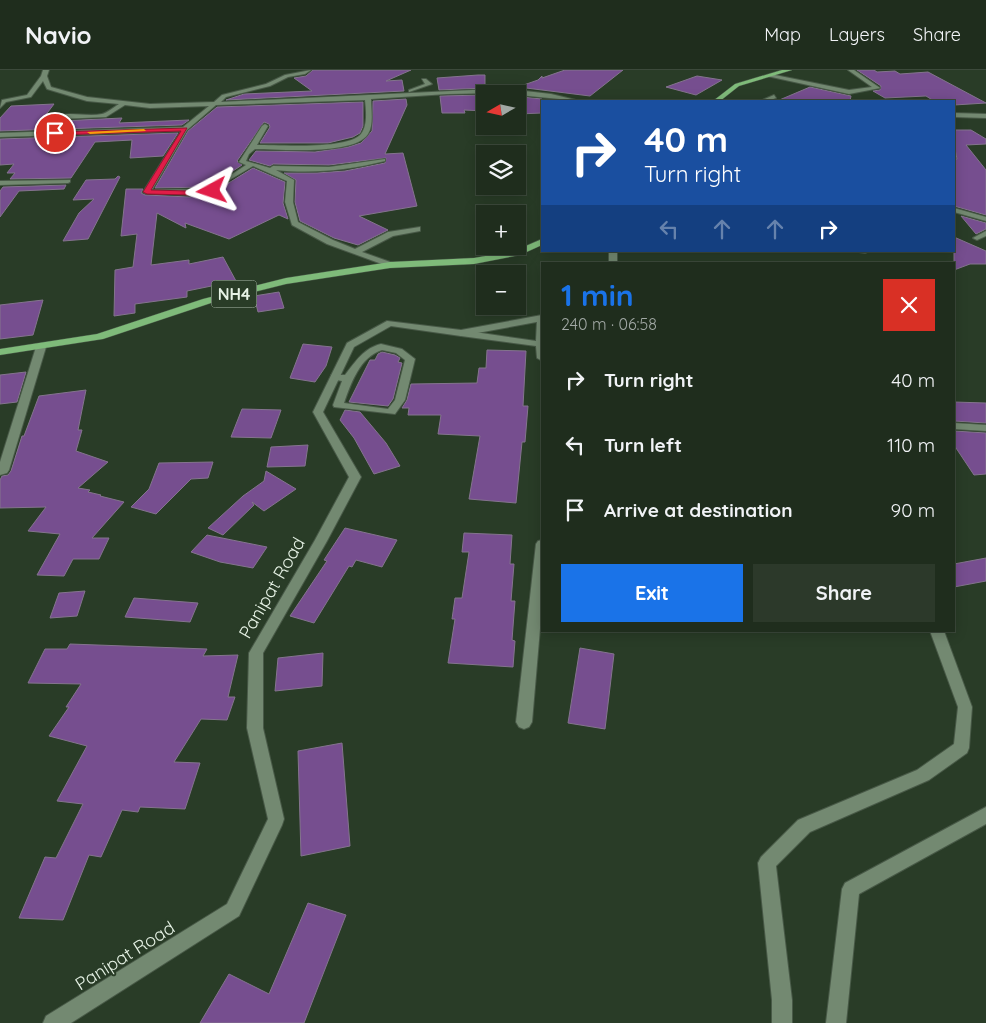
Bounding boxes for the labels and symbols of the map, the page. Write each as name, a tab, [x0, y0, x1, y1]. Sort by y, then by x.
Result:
north arrow	[476, 85, 526, 135]
pin	[34, 112, 76, 154]
position arrow	[185, 164, 237, 216]
road number: NH4	[212, 280, 256, 308]
street label: Panipat Road	[233, 533, 310, 643]
street label: Panipat Road	[71, 916, 179, 995]

